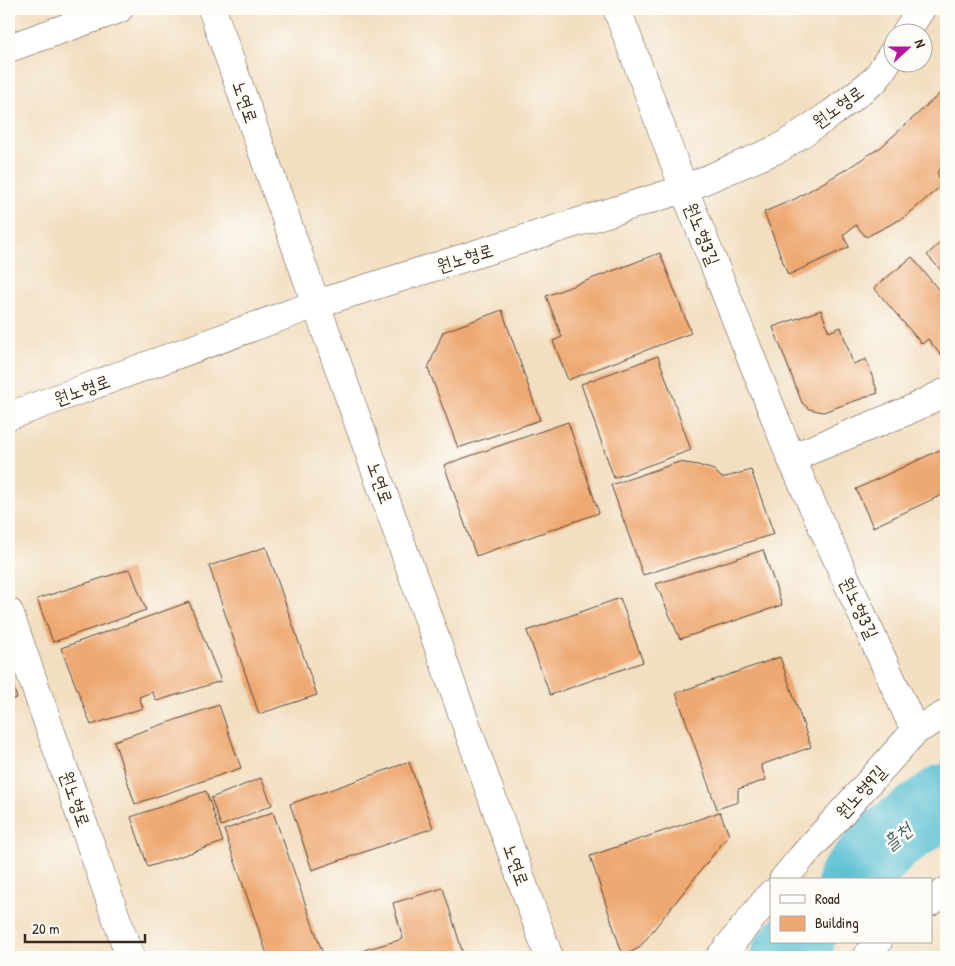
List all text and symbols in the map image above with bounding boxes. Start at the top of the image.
north arrow [882,22,932,72]
text: N [910,36,931,51]
street label: 노연로 [227,77,264,126]
street label: 원노형로 [807,79,868,134]
street label: 원노형3길 [679,199,727,270]
street label: 원노형로 [433,237,496,278]
street label: 원노형로 [50,368,113,411]
street label: 노연로 [361,458,400,508]
street label: 원노형3길 [834,573,885,643]
street label: 원노형9길 [830,759,892,824]
street label: 원노형로 [54,767,97,830]
water label: 흘천 [877,815,918,856]
street label: 노연로 [497,840,536,890]
legend [770,878,932,944]
text: Road [815,888,840,909]
scale bar [25,911,145,943]
text: Building [815,912,859,933]
text: 20 m [32,918,59,939]

